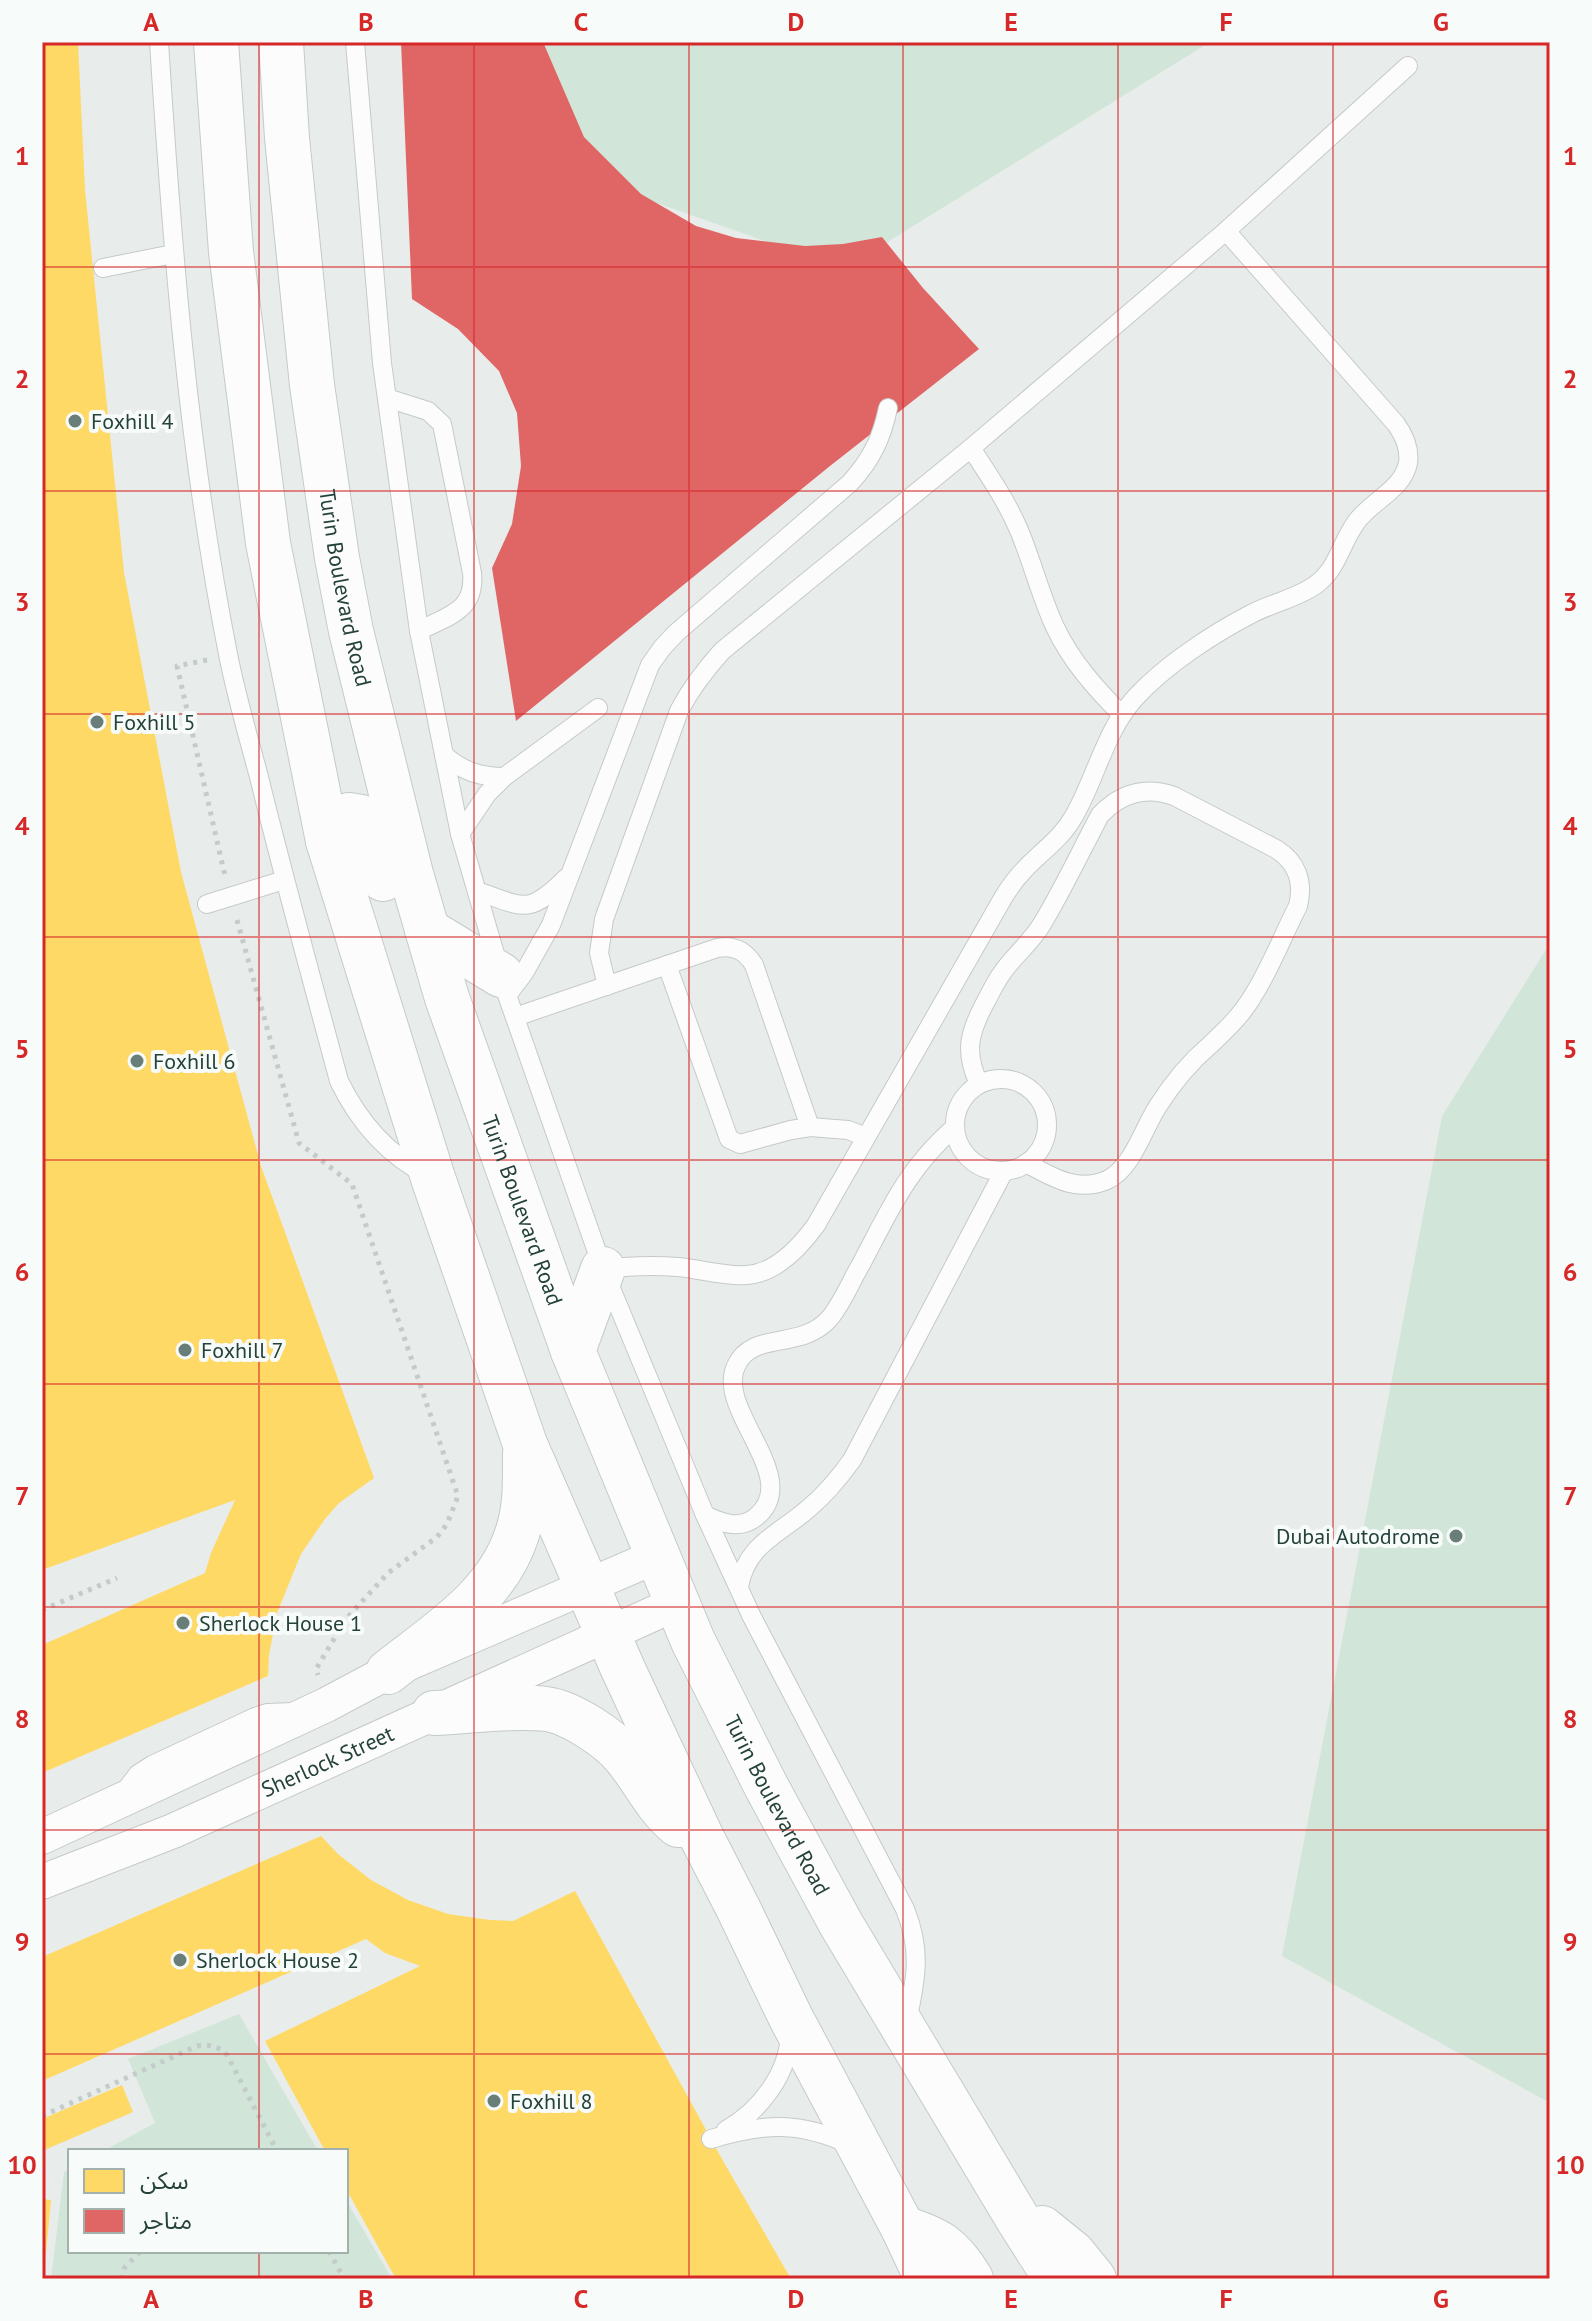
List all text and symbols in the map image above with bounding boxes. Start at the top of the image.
text: A [143,5,159,38]
text: B [358,5,374,38]
text: C [574,5,588,38]
text: D [788,5,804,38]
text: E [1004,5,1018,38]
text: F [1219,5,1233,38]
text: G [1433,5,1449,38]
text: 1 [15,139,29,172]
text: 1 [1563,139,1577,172]
text: 2 [15,362,29,395]
text: 2 [1563,362,1577,395]
place label: Foxhill 4 [91,407,174,435]
marker: Foxhill 4 [66,412,84,430]
street label: Turin Boulevard Road [313,487,378,689]
text: 3 [15,585,29,618]
text: 3 [1563,585,1577,618]
place label: Foxhill 5 [113,708,196,736]
marker: Foxhill 5 [88,713,106,731]
text: 4 [15,809,30,842]
text: 4 [1563,809,1578,842]
text: 5 [15,1032,29,1065]
text: 5 [1563,1032,1577,1065]
place label: Foxhill 6 [153,1047,236,1075]
marker: Foxhill 6 [128,1052,146,1070]
street label: Turin Boulevard Road [476,1111,569,1309]
text: 6 [15,1255,29,1288]
text: 6 [1563,1255,1577,1288]
place label: Foxhill 7 [201,1336,284,1364]
marker: Foxhill 7 [176,1341,194,1359]
text: 7 [15,1479,29,1512]
text: 7 [1563,1479,1577,1512]
place label: Dubai Autodrome [1276,1522,1440,1550]
marker: Dubai Autodrome [1447,1527,1465,1545]
place label: Sherlock House 1 [199,1609,362,1637]
marker: Sherlock House 1 [174,1614,192,1632]
text: 8 [15,1702,29,1735]
text: 8 [1563,1702,1577,1735]
street label: Turin Boulevard Road [718,1710,837,1900]
street label: Sherlock Street [257,1719,399,1803]
text: 9 [15,1925,29,1958]
text: 9 [1563,1925,1577,1958]
place label: Sherlock House 2 [196,1946,359,1974]
marker: Sherlock House 2 [171,1951,189,1969]
place label: Foxhill 8 [510,2087,593,2115]
marker: Foxhill 8 [485,2092,503,2110]
text: 10 [7,2148,37,2181]
text: 10 [1555,2148,1585,2181]
legend [68,2149,348,2253]
text: سكن [140,2165,189,2196]
text: متاجر [139,2205,192,2236]
text: A [143,2282,159,2315]
text: B [358,2282,374,2315]
text: C [574,2282,588,2315]
text: D [788,2282,804,2315]
text: E [1004,2282,1018,2315]
text: F [1219,2282,1233,2315]
text: G [1433,2282,1449,2315]

